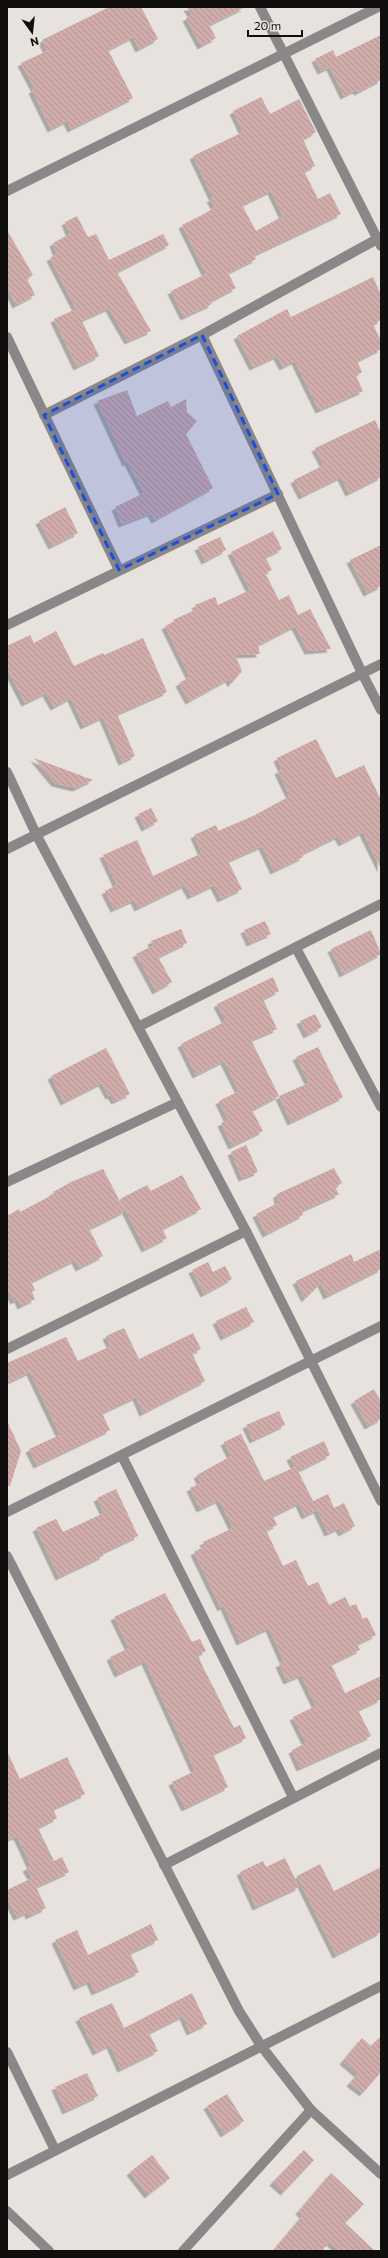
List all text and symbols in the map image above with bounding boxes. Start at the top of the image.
north arrow [12,12,52,52]
scale bar [248,12,302,38]
text: 20 m [254,18,281,32]
text: N [29,35,40,49]

